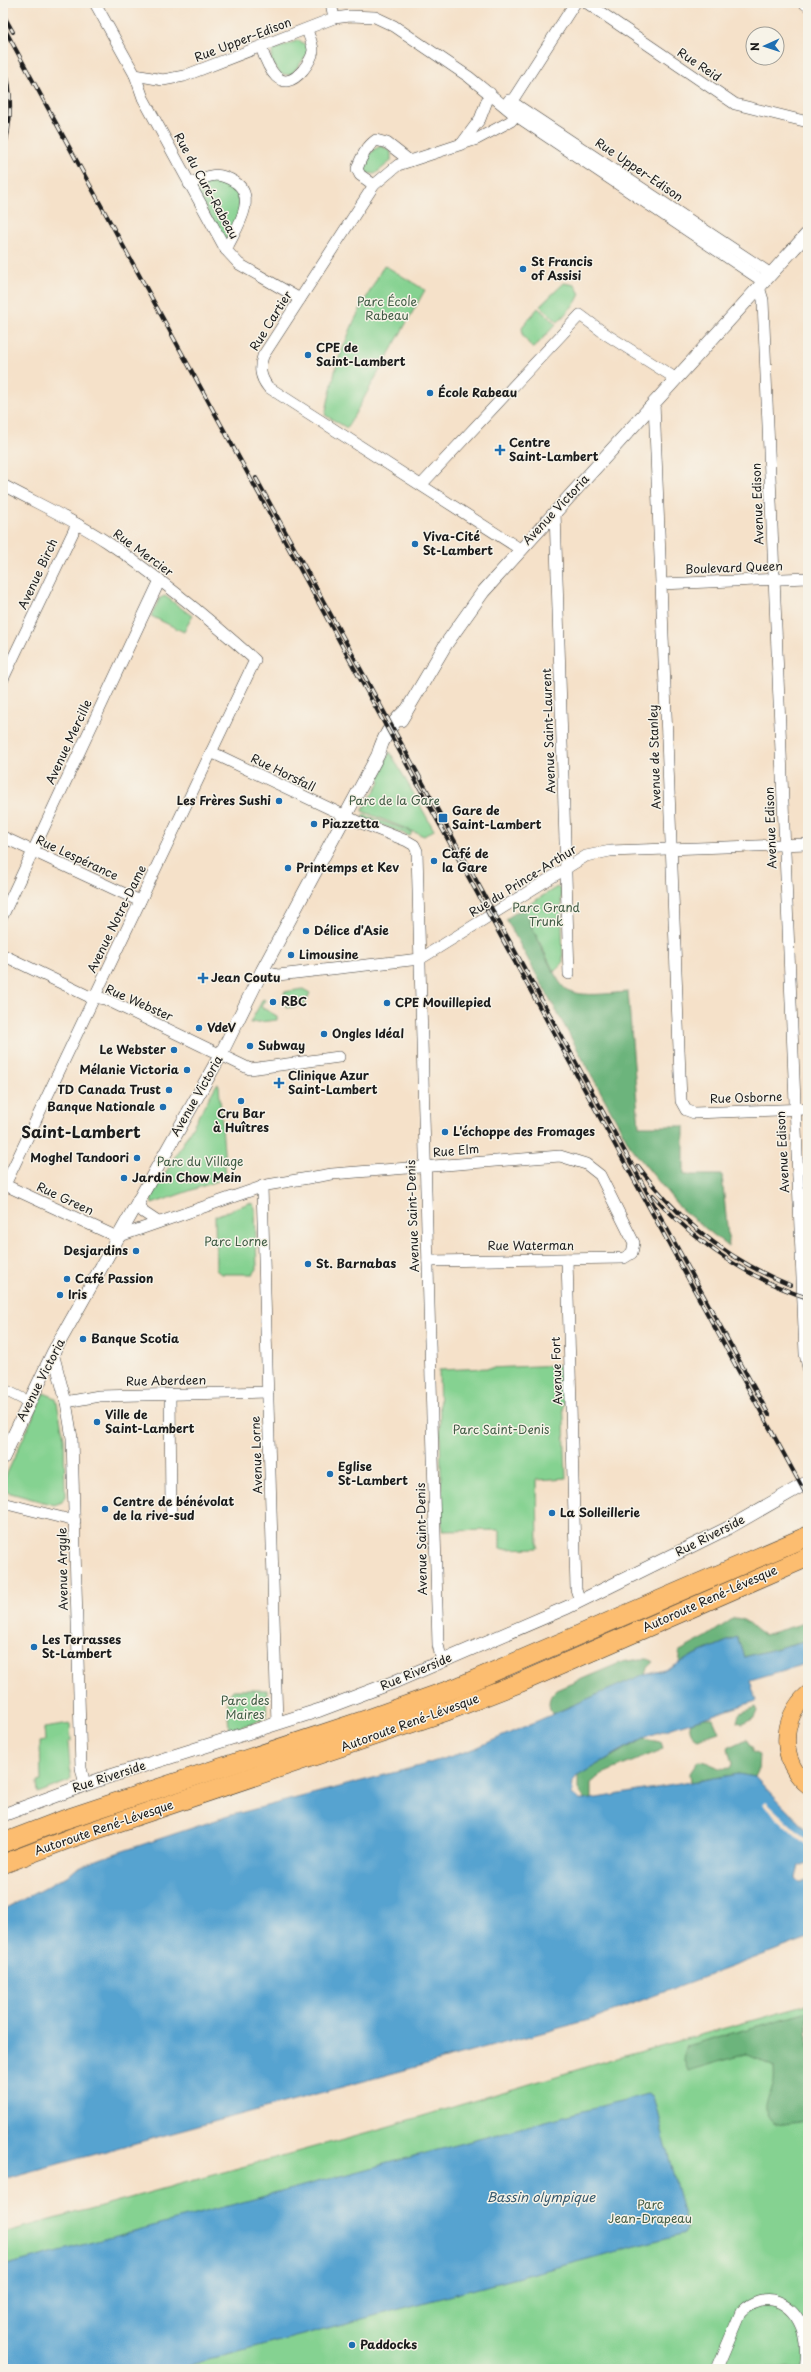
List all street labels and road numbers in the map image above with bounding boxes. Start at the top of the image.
street label: Rue Upper-Edison [192,12,294,66]
street label: Rue Reid [674,43,725,85]
street label: Rue du Curé-Rabeau [170,129,244,242]
street label: Rue Upper-Edison [592,133,687,205]
street label: Rue Cartier [245,286,296,354]
street label: Avenue Edison [747,463,767,545]
street label: Avenue Victoria [518,470,593,549]
street label: Rue Mercier [110,524,178,580]
street label: Avenue Birch [13,535,61,612]
street label: Boulevard Queen [685,556,783,578]
street label: Avenue Saint-Laurent [537,668,559,794]
street label: Avenue Mercille [41,696,96,787]
street label: Avenue de Stanley [643,704,665,810]
street label: Rue Horsfall [248,749,319,796]
street label: Avenue Edison [760,787,780,869]
street label: Rue Lespérance [33,830,121,884]
street label: Rue du Prince-Arthur [465,839,580,921]
street label: Avenue Notre-Dame [82,862,150,976]
street label: Rue Webster [103,979,177,1025]
street label: Avenue Victoria [166,1051,227,1139]
street label: Rue Osborne [709,1087,782,1107]
street label: Avenue Edison [771,1111,793,1194]
street label: Rue Elm [432,1139,480,1161]
street label: Avenue Saint-Denis [401,1159,423,1273]
street label: Rue Green [34,1177,97,1219]
street label: Rue Waterman [488,1236,574,1254]
street label: Avenue Victoria [12,1335,69,1424]
street label: Avenue Fort [546,1336,566,1406]
street label: Rue Aberdeen [126,1370,206,1390]
street label: Avenue Lorne [246,1415,266,1495]
street label: Avenue Saint-Denis [411,1482,431,1596]
street label: Rue Riverside [672,1510,748,1560]
street label: Avenue Argyle [52,1527,72,1611]
street label: Autoroute René-Lévesque [639,1560,780,1636]
street label: Rue Riverside [377,1648,454,1694]
street label: Autoroute René-Lévesque [338,1689,482,1755]
street label: Rue Riverside [70,1756,148,1796]
street label: Autoroute René-Lévesque [32,1795,176,1859]

